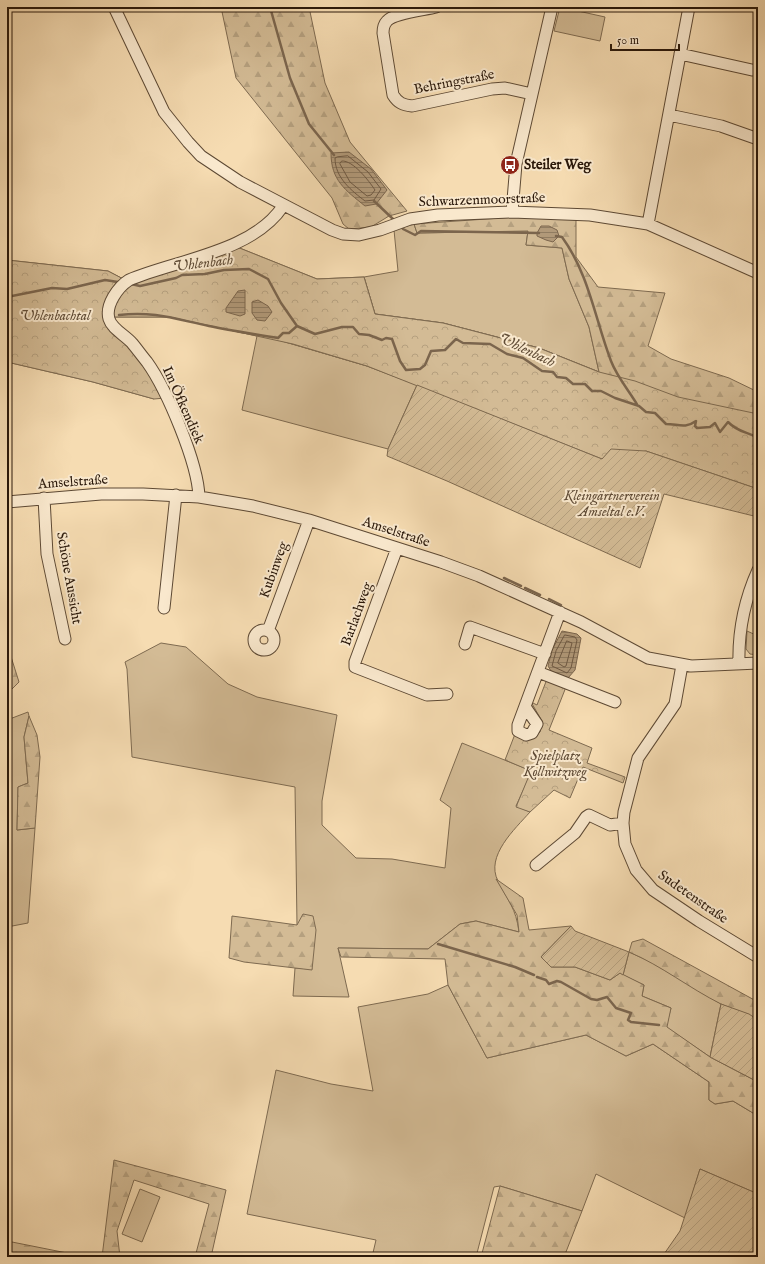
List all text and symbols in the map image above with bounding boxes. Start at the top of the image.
scale bar [611,26,679,52]
text: 50 m [617,33,639,48]
street label: Behringstraße [412,65,496,99]
bus stop icon: Steiler Weg [499,154,521,176]
place label: Steiler Weg [524,156,593,174]
street label: Schwarzenmoorstraße [418,189,546,211]
water label: Uhlenbach [172,250,235,276]
park label: Uhlenbachtal [20,307,92,325]
water label: Uhlenbach [496,329,559,372]
street label: Im Öfkendiek [158,363,209,447]
street label: Amselstraße [36,471,109,493]
park label: Kleingärtnerverein Amseltal e.V. [563,487,660,521]
street label: Amselstraße [359,512,433,552]
street label: Schöne Aussicht [52,530,86,626]
street label: Kubinweg [255,539,293,601]
street label: Barlachweg [337,579,377,648]
park label: Spielplatz Kollwitzweg [522,747,587,782]
street label: Sudetenstraße [654,866,732,928]

